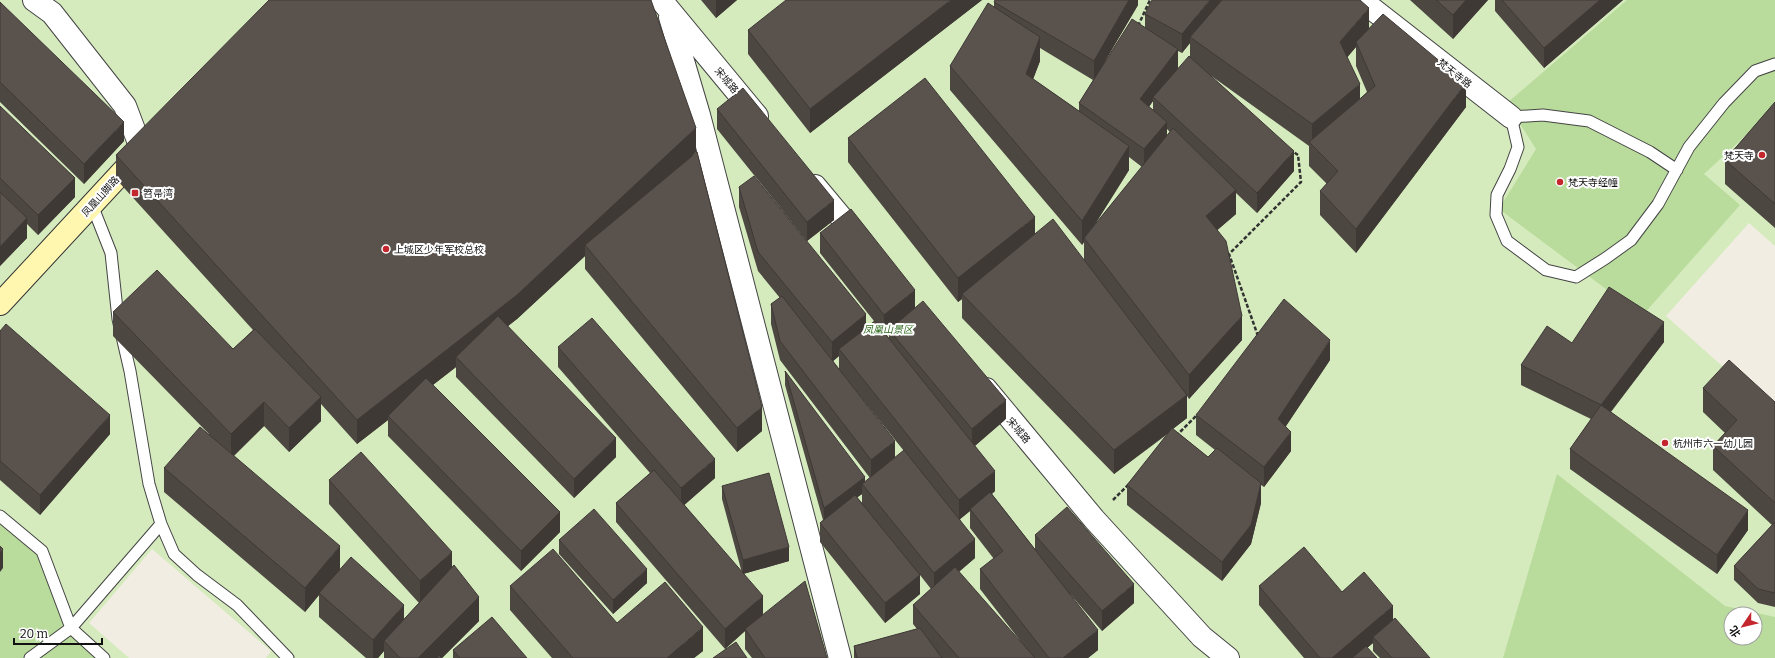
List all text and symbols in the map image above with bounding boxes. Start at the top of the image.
street label: 梵天寺路 [1435,57,1474,91]
street label: 宋城路 [712,65,740,96]
place label: 梵天寺 [1724,150,1754,162]
marker: 梵天寺 [1757,150,1767,160]
street label: 凤凰山脚路 [80,174,122,219]
marker: 梵天寺经幢 [1555,177,1565,187]
place label: 梵天寺经幢 [1568,177,1618,189]
marker: 笤帚湾 [130,188,140,198]
place label: 笤帚湾 [143,188,173,200]
marker: 上城区少年军校总校 [381,244,391,254]
place label: 上城区少年军校总校 [394,244,484,256]
park label: 凤凰山景区 [863,324,915,336]
street label: 宋城路 [1004,415,1032,446]
marker: 杭州市六一幼儿园 [1660,438,1670,448]
place label: 杭州市六一幼儿园 [1673,438,1753,450]
north arrow [1723,606,1763,646]
scale bar [14,620,102,646]
text: 北 [1727,623,1744,640]
text: 20 m [20,627,49,641]

